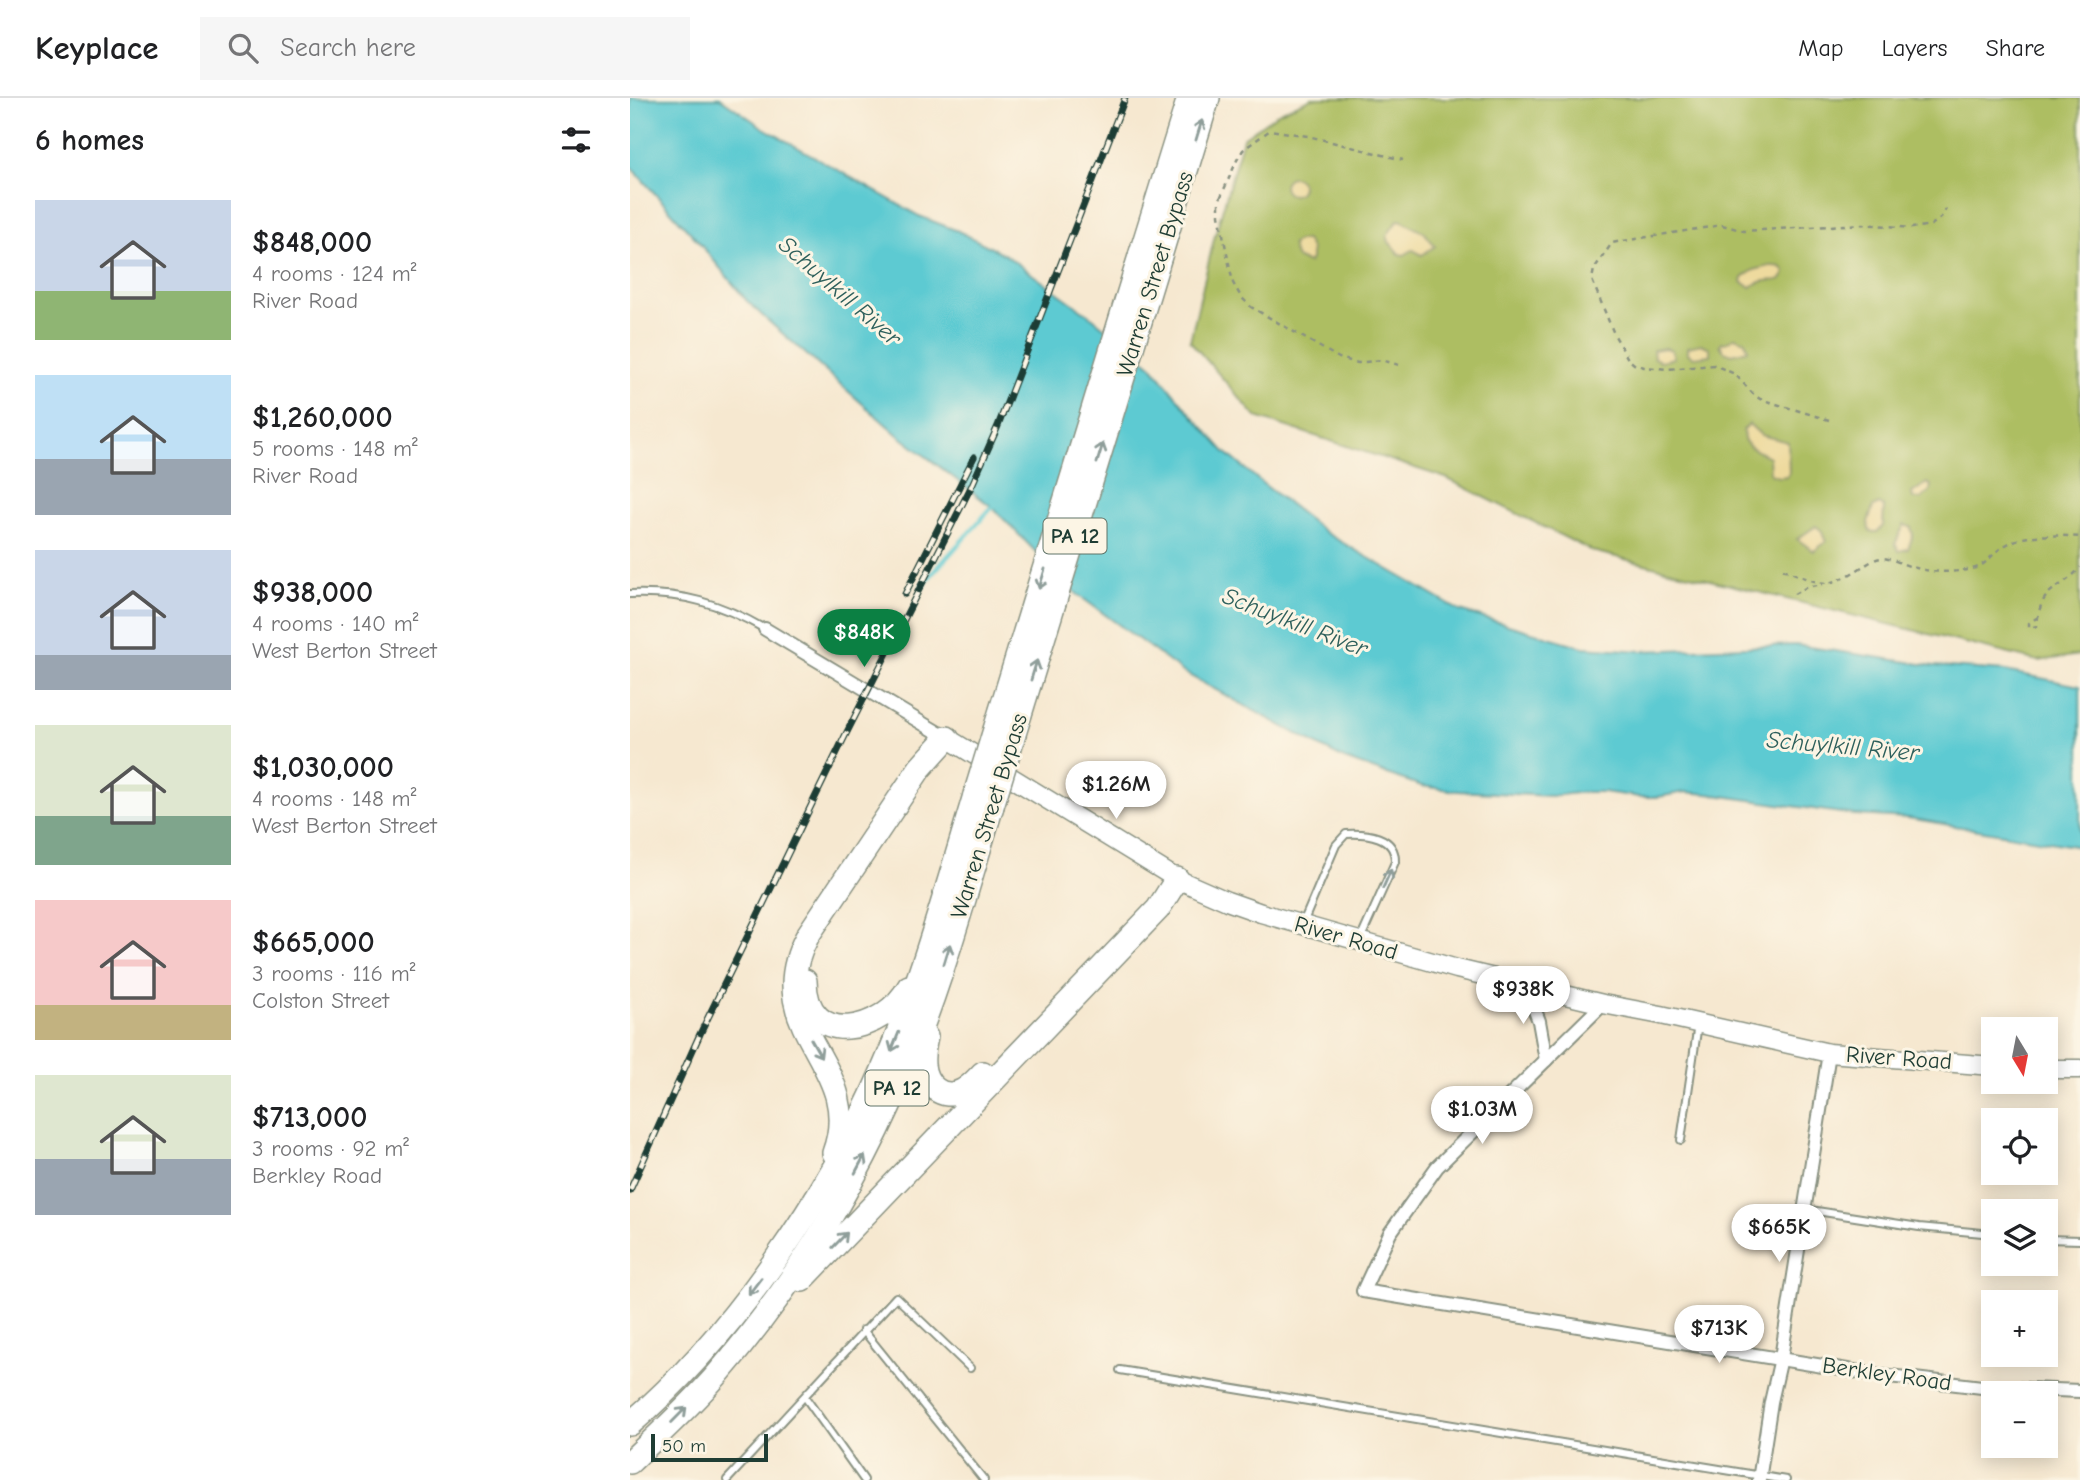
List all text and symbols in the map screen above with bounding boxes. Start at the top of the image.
search box [200,17,690,80]
text: Keyplace [35,29,158,67]
icon: search [224,29,262,67]
text: Search here [280,33,416,63]
text: Map [1798,34,1844,62]
text: Layers [1882,34,1947,62]
text: Share [1985,34,2045,62]
one-way arrow [1193,120,1206,142]
icon: filters [557,121,595,159]
text: 6 homes [35,123,144,158]
street label: Warren Street Bypass [1111,168,1199,380]
text: $848,000 [252,225,372,260]
icon: home [91,228,175,312]
water label: Schuylkill River [773,230,908,353]
text: 4 rooms · 124 m² [252,260,416,287]
text: River Road [252,287,358,314]
text: $1,260,000 [252,400,393,435]
icon: home [91,403,175,487]
text: 5 rooms · 148 m² [252,435,418,462]
one-way arrow [1095,442,1108,464]
text: River Road [252,462,358,489]
road number: PA 12 [1044,518,1106,554]
one-way arrow [1034,568,1047,590]
text: $938,000 [252,575,373,610]
icon: home [91,578,175,662]
water label: Schuylkill River [1218,581,1373,663]
text: 4 rooms · 140 m² [252,610,419,637]
pin: $848K [815,610,913,669]
text: $848K [833,618,895,645]
text: West Berton Street [252,637,437,664]
one-way arrow [1028,659,1041,681]
street label: Warren Street Bypass [945,710,1033,922]
water label: Schuylkill River [1765,725,1922,767]
text: $1,030,000 [252,750,394,785]
icon: home [91,753,175,837]
pin: $1.26M [1059,762,1173,821]
text: $1.26M [1081,770,1151,797]
text: 4 rooms · 148 m² [252,785,416,812]
text: West Berton Street [252,812,437,839]
one-way arrow [1381,869,1394,890]
street label: River Road [1291,910,1401,966]
text: $665,000 [252,925,375,960]
icon: home [91,928,175,1012]
one-way arrow [942,943,955,965]
text: 3 rooms · 116 m² [252,960,416,987]
pin: $938K [1474,967,1572,1026]
text: $938K [1492,975,1554,1002]
text: Colston Street [252,987,389,1014]
north arrow [1981,1017,2058,1094]
map controls [1981,1017,2058,1458]
one-way arrow [887,1030,900,1052]
one-way arrow [809,1037,823,1057]
street label: River Road [1845,1041,1953,1075]
road number: PA 12 [866,1070,928,1105]
pin: $1.03M [1425,1086,1539,1146]
text: $1.03M [1447,1095,1517,1122]
text: $713,000 [252,1100,367,1135]
icon: home [91,1103,175,1187]
button: locate [1981,1108,2058,1185]
text: 3 rooms · 92 m² [252,1135,409,1162]
one-way arrow [854,1154,868,1174]
text: Berkley Road [252,1162,382,1189]
button: layers [1981,1199,2058,1276]
pin: $665K [1730,1204,1828,1264]
text: $665K [1747,1213,1811,1240]
one-way arrow [831,1232,848,1250]
one-way arrow [748,1277,763,1295]
button: + [1981,1290,2058,1367]
pin: $713K [1670,1306,1768,1365]
text: $713K [1690,1314,1748,1341]
street label: Berkley Road [1821,1352,1953,1396]
button: − [1981,1381,2058,1458]
one-way arrow [670,1406,687,1423]
scale bar [651,1431,768,1463]
text: 50 m [662,1435,706,1457]

